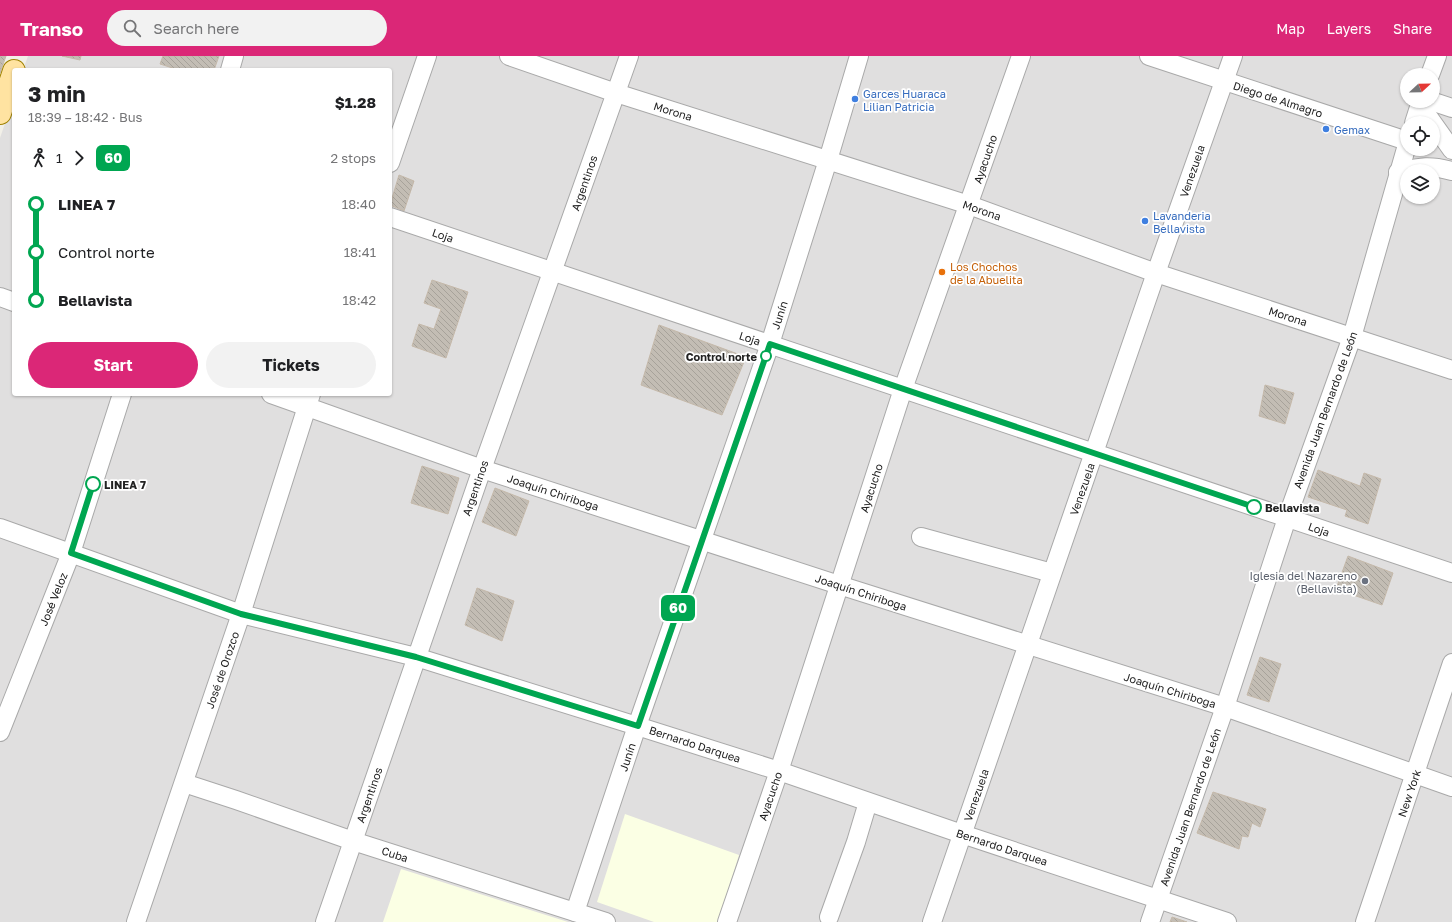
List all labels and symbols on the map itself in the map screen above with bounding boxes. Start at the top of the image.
north arrow [1400,68,1440,108]
street label: Diego de Almagro [1232,78,1325,120]
place label: Garces Huaraca Lilian Patricia [863,87,946,113]
marker: Garces Huaraca Lilian Patricia [850,94,860,104]
street label: Morona [652,99,694,123]
place label: Gemax [1334,123,1370,136]
marker: Gemax [1321,124,1331,134]
street label: Ayacucho [971,133,1000,185]
street label: Venezuela [1177,143,1207,199]
street label: Argentinos [568,153,600,212]
street label: Morona [961,197,1003,223]
place label: Lavanderia Bellavista [1153,209,1211,235]
marker: Lavanderia Bellavista [1140,216,1150,226]
street label: Loja [431,225,455,245]
place label: Los Chochos de la Abuelita [950,260,1023,286]
marker: Los Chochos de la Abuelita [937,267,947,277]
street label: Junín [768,299,790,331]
street label: Morona [1267,304,1309,328]
street label: Loja [738,328,762,348]
street label: Avenida Juan Bernardo de León [1290,330,1360,490]
place label: Control norte [686,350,758,363]
marker: Control norte [760,350,772,362]
street label: Argentinos [459,458,491,517]
street label: Ayacucho [857,461,885,514]
street label: Venezuela [1067,461,1097,517]
street label: Joaquín Chiriboga [506,471,600,513]
marker: LINEA 7 [85,476,101,492]
place label: LINEA 7 [104,478,146,491]
marker: Bellavista [1246,499,1262,515]
place label: Bellavista [1265,501,1319,514]
street label: Loja [1307,519,1331,539]
place label: Iglesia del Nazareno (Bellavista) [1250,569,1357,595]
street label: José Veloz [36,570,70,628]
street label: Joaquín Chiriboga [814,571,908,613]
marker: Iglesia del Nazareno (Bellavista) [1360,576,1370,586]
line badge: 60 [660,595,696,621]
street label: José de Orozco [203,629,241,710]
street label: Joaquín Chiriboga [1122,670,1218,710]
street label: Bernardo Darquea [648,723,742,765]
street label: Avenida Juan Bernardo de León [1157,726,1223,888]
street label: Junín [616,741,638,773]
street label: Argentinos [353,765,385,824]
street label: Venezuela [961,767,991,823]
street label: New York [1395,767,1423,819]
street label: Ayacucho [756,770,785,822]
street label: Bernardo Darquea [955,826,1049,868]
street label: Cuba [380,844,410,864]

